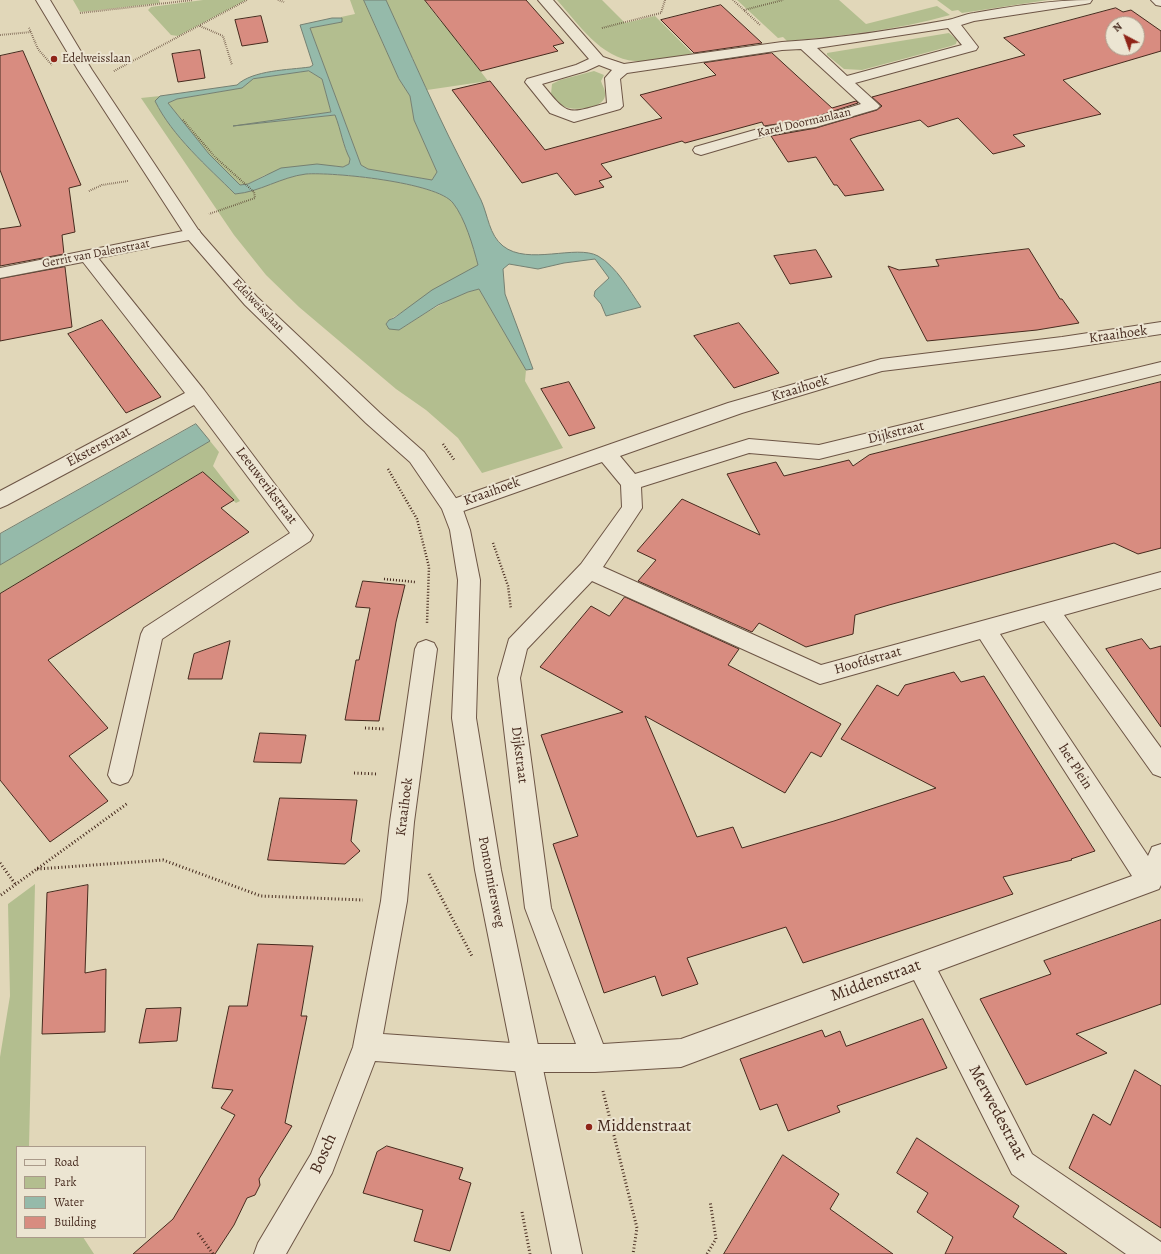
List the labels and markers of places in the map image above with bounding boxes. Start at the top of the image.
place label: Edelweisslaan [62,52,131,66]
marker: Edelweisslaan [49,54,59,64]
place label: Middenstraat [597,1117,691,1137]
marker: Middenstraat [584,1122,594,1132]

